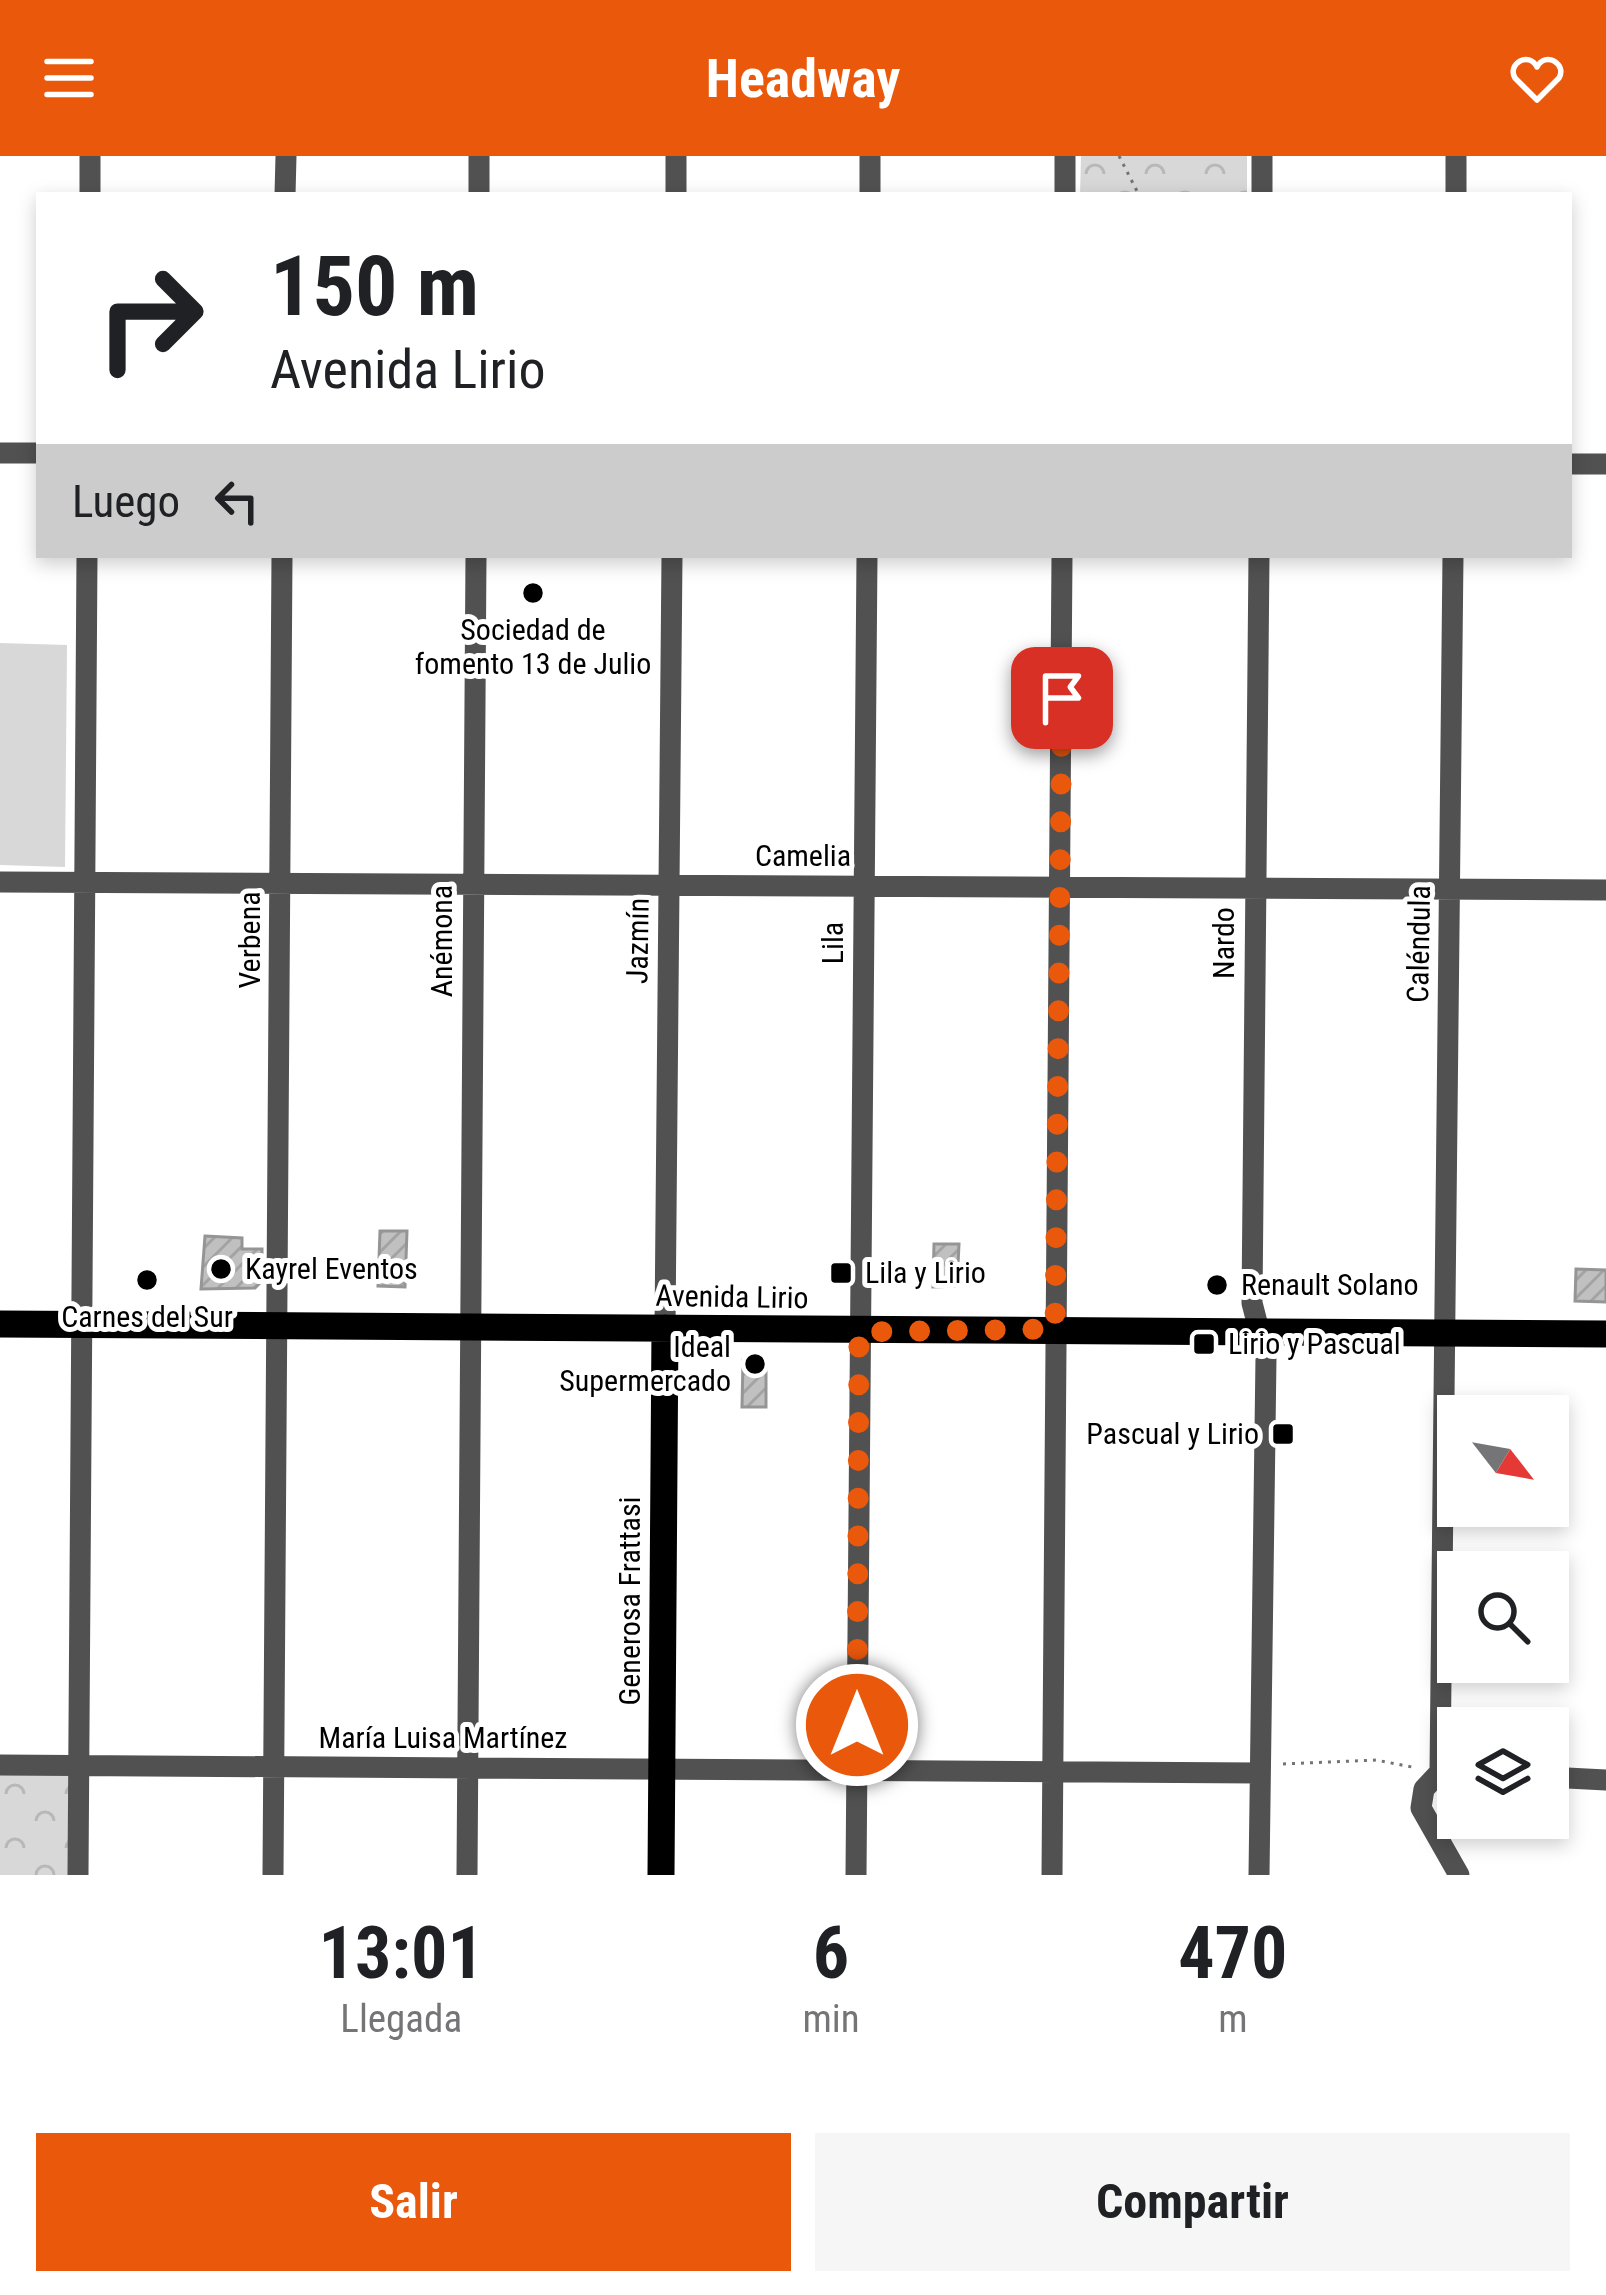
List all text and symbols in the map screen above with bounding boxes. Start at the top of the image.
icon: menu [36,45,102,111]
icon: heart [1504,45,1570,111]
text: Headway [706,47,900,110]
text: 150 m [270,237,479,336]
icon: right [72,240,228,396]
text: Avenida Lirio [270,338,546,401]
icon: left [204,468,270,534]
text: Luego [72,475,180,528]
marker: Sociedad de fomento 13 de Julio [520,580,546,606]
place label: Sociedad de fomento 13 de Julio [415,612,651,681]
pin [1011,647,1113,749]
icon: arrive [1029,665,1095,731]
street label: Camelia [755,838,851,873]
street label: Anémona [424,885,459,997]
street label: Caléndula [1400,885,1437,1003]
street label: Verbena [232,891,267,989]
street label: Jazmín [619,898,656,984]
street label: Nardo [1206,907,1241,979]
street label: Lila [815,922,850,964]
place label: Kayrel Eventos [245,1251,418,1286]
place label: Lila y Lirio [865,1255,986,1290]
marker: Kayrel Eventos [208,1256,234,1282]
marker: Lila y Lirio [828,1260,854,1286]
marker: Carnes del Sur [134,1267,160,1293]
place label: Renault Solano [1241,1267,1419,1302]
marker: Renault Solano [1204,1272,1230,1298]
street label: Avenida Lirio [655,1278,809,1315]
place label: Carnes del Sur [61,1299,233,1334]
place label: Lirio y Pascual [1228,1326,1401,1361]
place label: Ideal Supermercado [559,1329,731,1398]
marker: Lirio y Pascual [1191,1331,1217,1357]
marker: Ideal Supermercado [742,1351,768,1377]
north arrow [1437,1395,1569,1527]
map controls [1437,1395,1569,1839]
place label: Pascual y Lirio [1086,1416,1259,1451]
marker: Pascual y Lirio [1270,1421,1296,1447]
street label: Generosa Frattasi [612,1497,647,1705]
button: search [1437,1551,1569,1683]
position arrow [794,1662,920,1788]
button: layers [1437,1707,1569,1839]
street label: María Luisa Martínez [318,1720,568,1755]
text: 13:01 [319,1911,484,1996]
text: 6 [813,1911,849,1996]
text: 470 [1178,1911,1287,1996]
text: Llegada [340,1996,462,2042]
text: min [802,1996,860,2042]
text: m [1218,1996,1248,2042]
button: Salir [36,2133,791,2271]
button: Compartir [815,2133,1570,2271]

